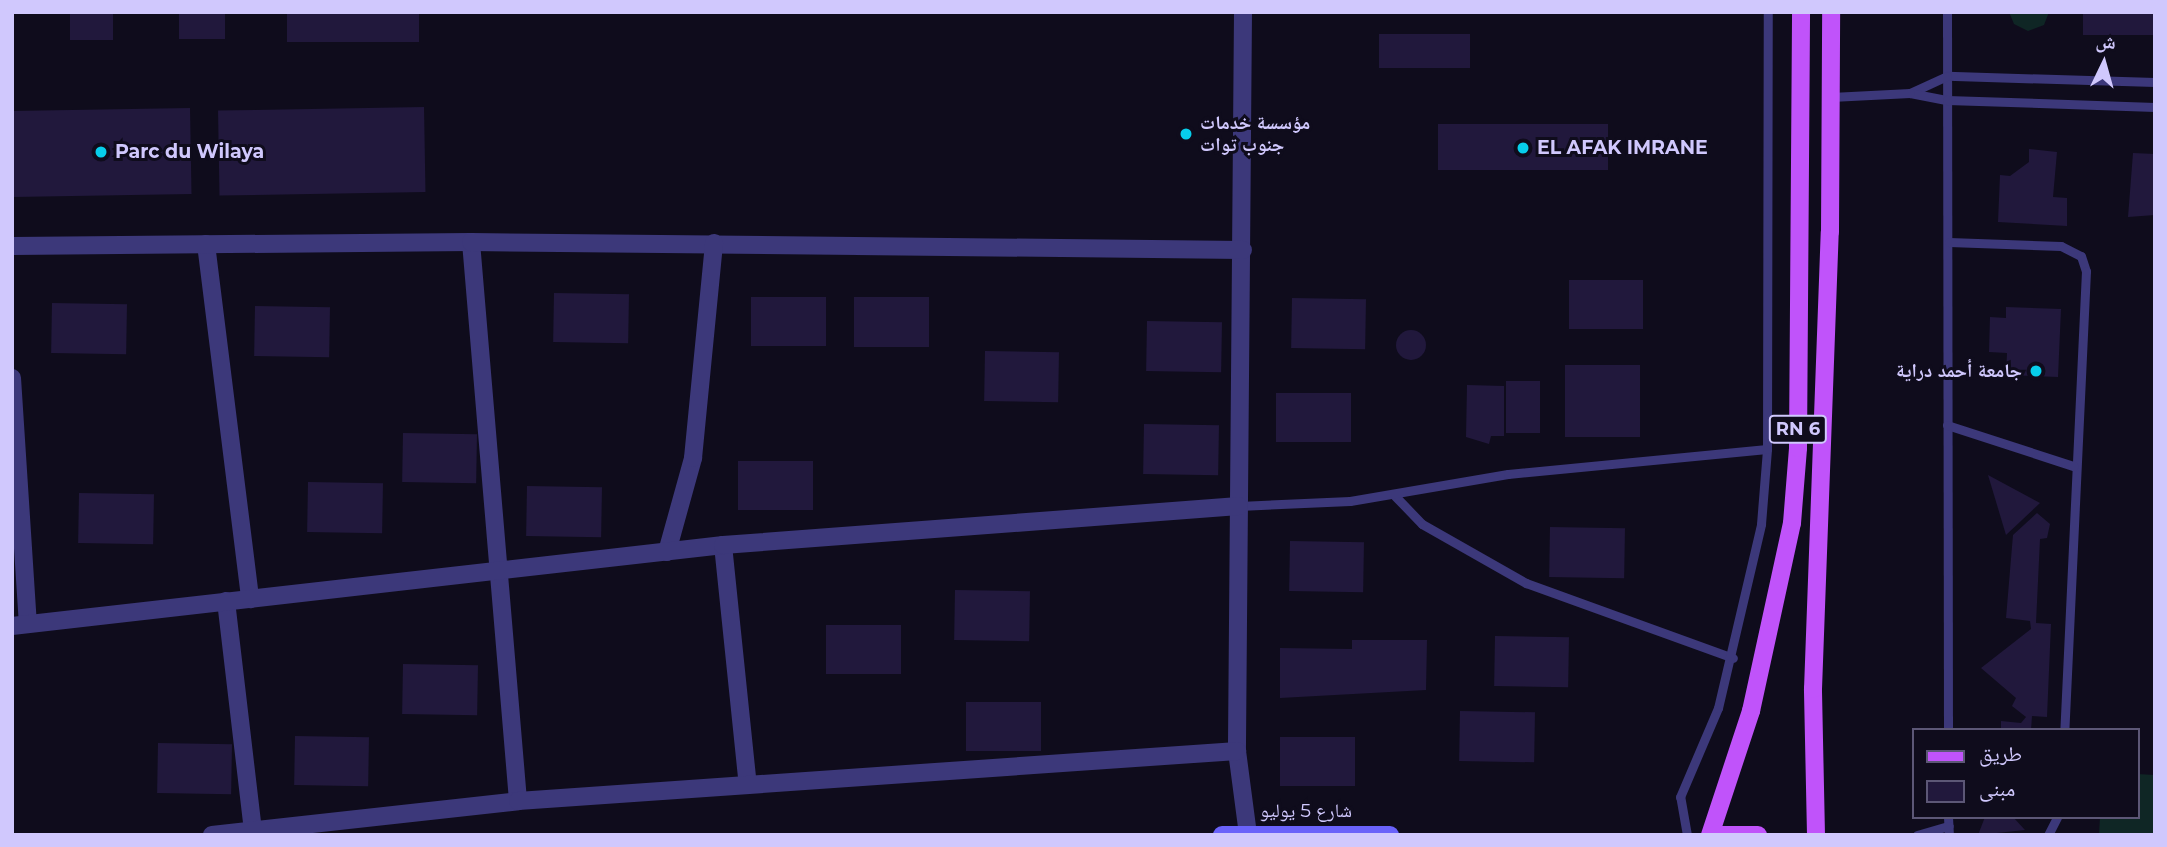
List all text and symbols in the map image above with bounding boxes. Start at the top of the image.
north arrow [2069,28,2139,98]
text: ش [2095,29,2117,54]
place label: مؤسسة خدمات جنوب توات [1200,112,1310,156]
marker: مؤسسة خدمات جنوب توات [1178,126,1194,142]
place label: EL AFAK IMRANE [1537,137,1708,159]
marker: EL AFAK IMRANE [1515,140,1531,156]
place label: Parc du Wilaya [115,141,264,163]
marker: Parc du Wilaya [93,144,109,160]
place label: جامعة أحمد دراية [1896,360,2022,382]
marker: جامعة أحمد دراية [2028,363,2044,379]
road number: RN 6 [1768,414,1828,444]
legend [1912,728,2139,819]
text: طريق [1979,741,2022,766]
text: مبنى [1979,776,2015,801]
street label: شارع 5 يوليو [1260,800,1352,822]

